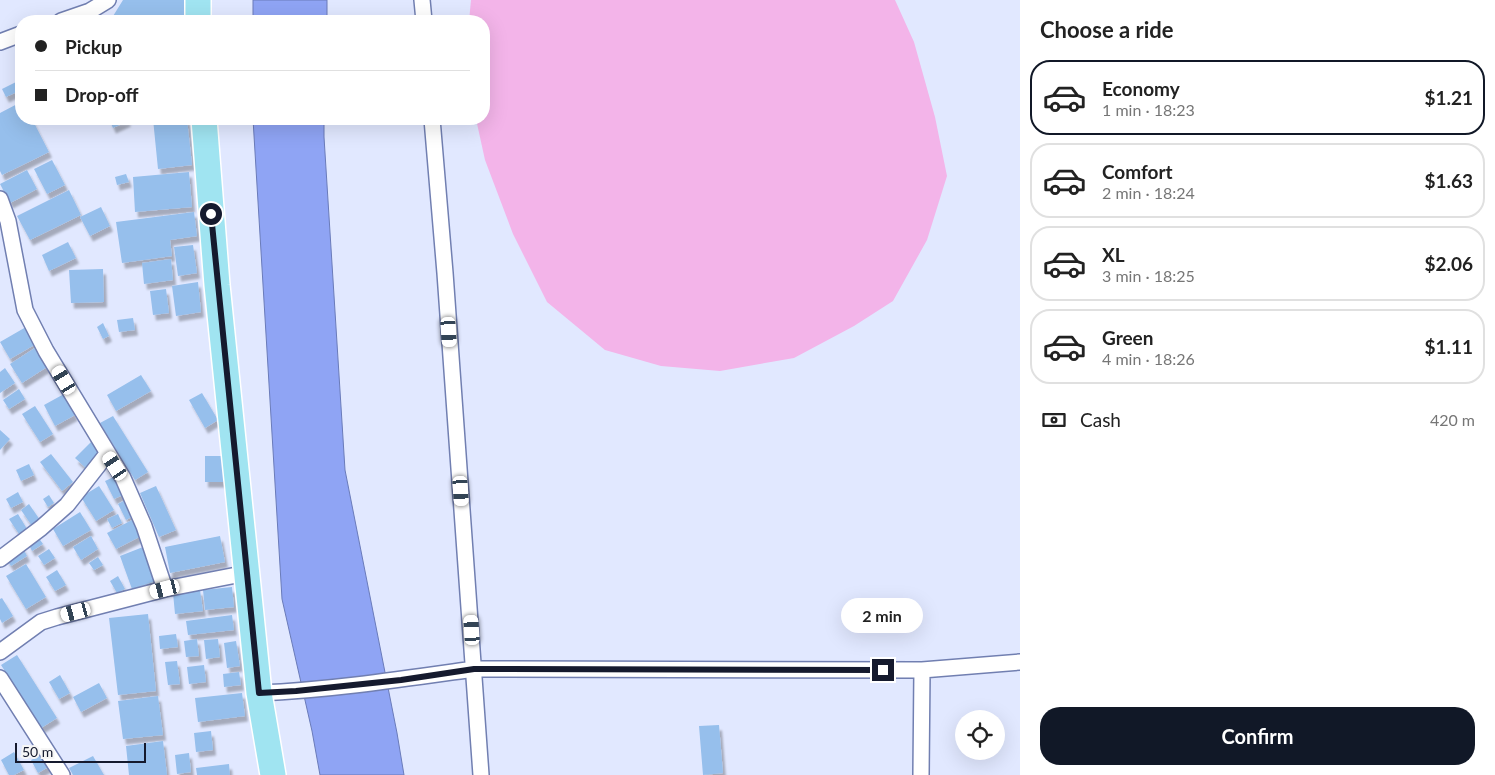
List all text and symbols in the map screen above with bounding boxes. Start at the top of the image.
text: Choose a ride [1040,16,1174,43]
text: Pickup [65,35,122,58]
icon: car [1042,75,1087,120]
text: Economy [1102,77,1180,100]
text: Drop-off [65,83,139,106]
text: $1.21 [1424,86,1473,109]
text: 1 min · 18:23 [1102,100,1195,119]
icon: car [1042,158,1087,203]
text: Comfort [1102,160,1173,183]
text: $1.63 [1424,169,1473,192]
text: 2 min · 18:24 [1102,183,1195,202]
route start [200,203,222,225]
icon: car [1042,241,1087,286]
text: XL [1102,243,1125,266]
text: $2.06 [1424,252,1473,275]
text: 3 min · 18:25 [1102,266,1195,285]
car [440,317,457,347]
icon: car [1042,324,1087,369]
text: Green [1102,326,1153,349]
text: $1.11 [1424,335,1473,358]
text: 4 min · 18:26 [1102,349,1195,368]
car [49,363,78,397]
icon: cash [1040,406,1068,434]
text: Cash [1080,408,1121,431]
text: 420 m [1430,410,1475,429]
car [100,449,129,483]
car [452,476,469,506]
car [148,578,181,600]
callout: 2 min [842,598,924,632]
car [59,601,92,623]
text: 2 min [862,606,902,625]
car [463,615,480,645]
route end [872,659,894,681]
button: Confirm [1040,707,1475,765]
map controls [955,710,1005,760]
button: locate [955,710,1005,760]
scale bar [15,740,146,763]
text: 50 m [22,743,53,760]

